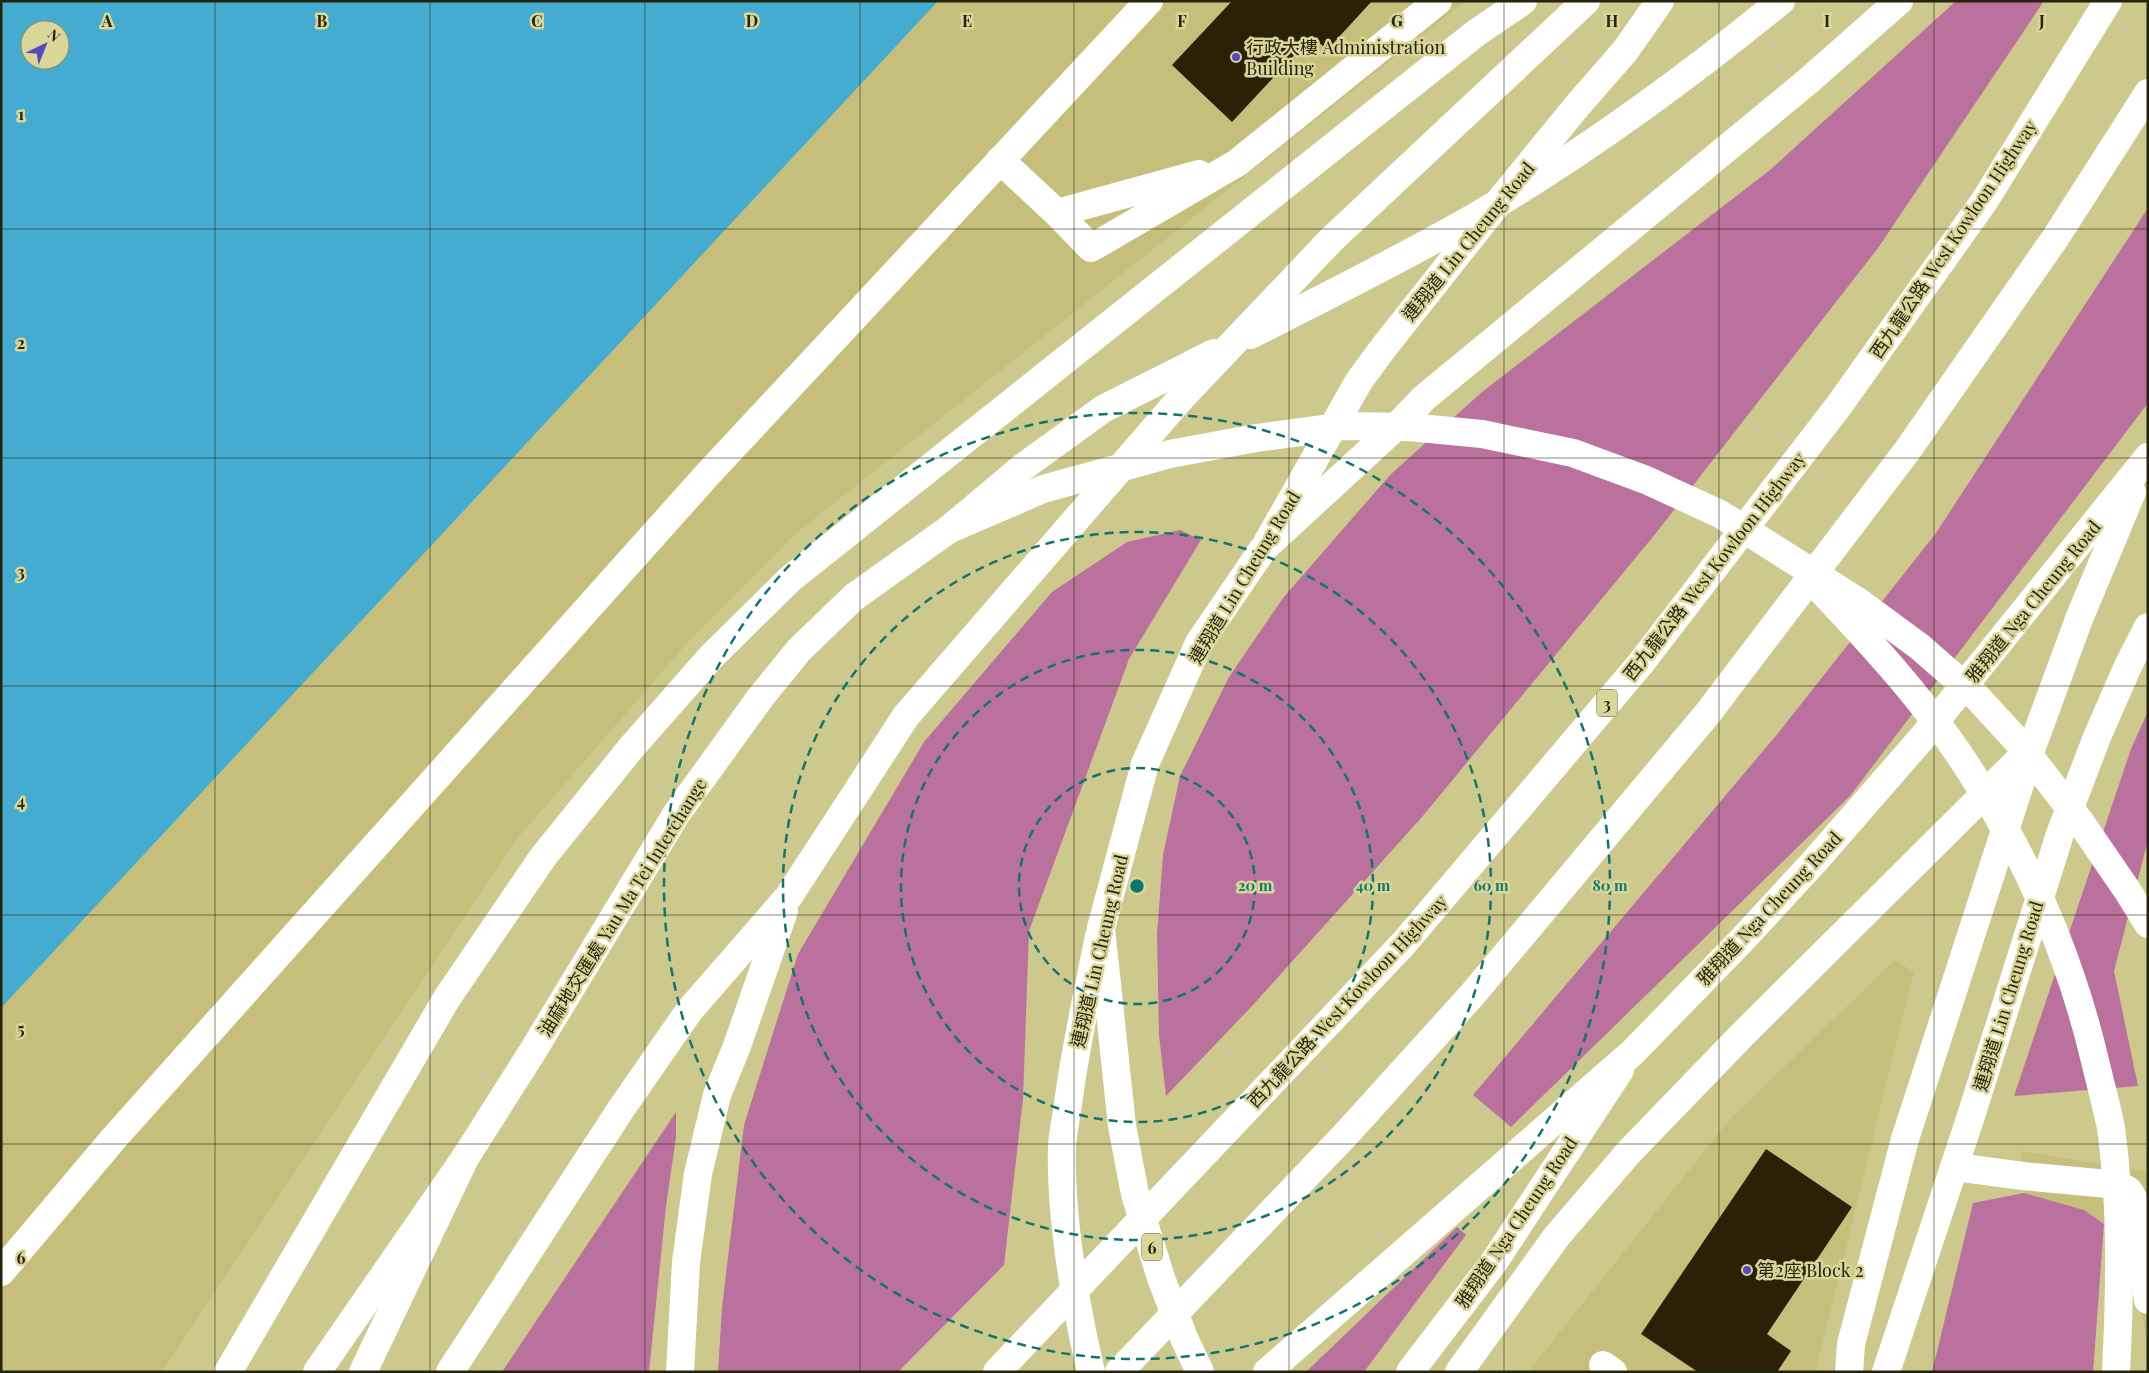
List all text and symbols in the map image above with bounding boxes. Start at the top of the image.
text: A [101,10,113,31]
text: B [317,10,328,31]
text: C [531,10,543,31]
text: D [746,10,758,31]
text: E [962,10,972,31]
text: F [1177,10,1187,31]
text: G [1391,10,1403,31]
text: H [1606,10,1619,31]
text: I [1824,10,1830,31]
text: J [2038,10,2045,31]
north arrow [20,20,70,70]
text: N [44,25,64,46]
place label: 行政大樓 Administration Building [1246,35,1445,80]
marker: 行政大樓 Administration Building [1230,51,1242,63]
text: 1 [18,103,24,124]
street label: 西九龍公路 West Kowloon Highway [1864,115,2042,363]
street label: 連翔道 Lin Cheung Road [1396,156,1540,325]
text: 2 [17,332,25,353]
street label: 西九龍公路 West Kowloon Highway [1618,447,1810,685]
street label: 連翔道 Lin Cheung Road [1183,486,1305,668]
street label: 雅翔道 Nga Cheung Road [1960,515,2106,687]
text: 3 [17,561,25,582]
road number: 3 [1597,690,1617,716]
street label: 油麻地交匯處 Yau Ma Tei Interchange [532,773,712,1041]
text: 4 [17,790,25,811]
street label: 雅翔道 Nga Cheung Road [1692,826,1847,990]
street label: 連翔道 Lin Cheung Road [1065,852,1133,1050]
text: 20 m [1238,875,1273,895]
text: 40 m [1356,875,1391,895]
text: 60 m [1473,875,1509,895]
text: 80 m [1592,875,1628,895]
centre of rings [1128,877,1146,895]
street label: 西九龍公路 West Kowloon Highway [1242,889,1452,1113]
street label: 連翔道 Lin Cheung Road [1968,897,2049,1094]
text: 5 [17,1018,25,1039]
street label: 雅翔道 Nga Cheung Road [1450,1131,1583,1312]
road number: 6 [1142,1234,1162,1260]
text: 6 [17,1247,26,1268]
place label: 第2座 Block 2 [1757,1258,1864,1282]
marker: 第2座 Block 2 [1741,1264,1753,1276]

